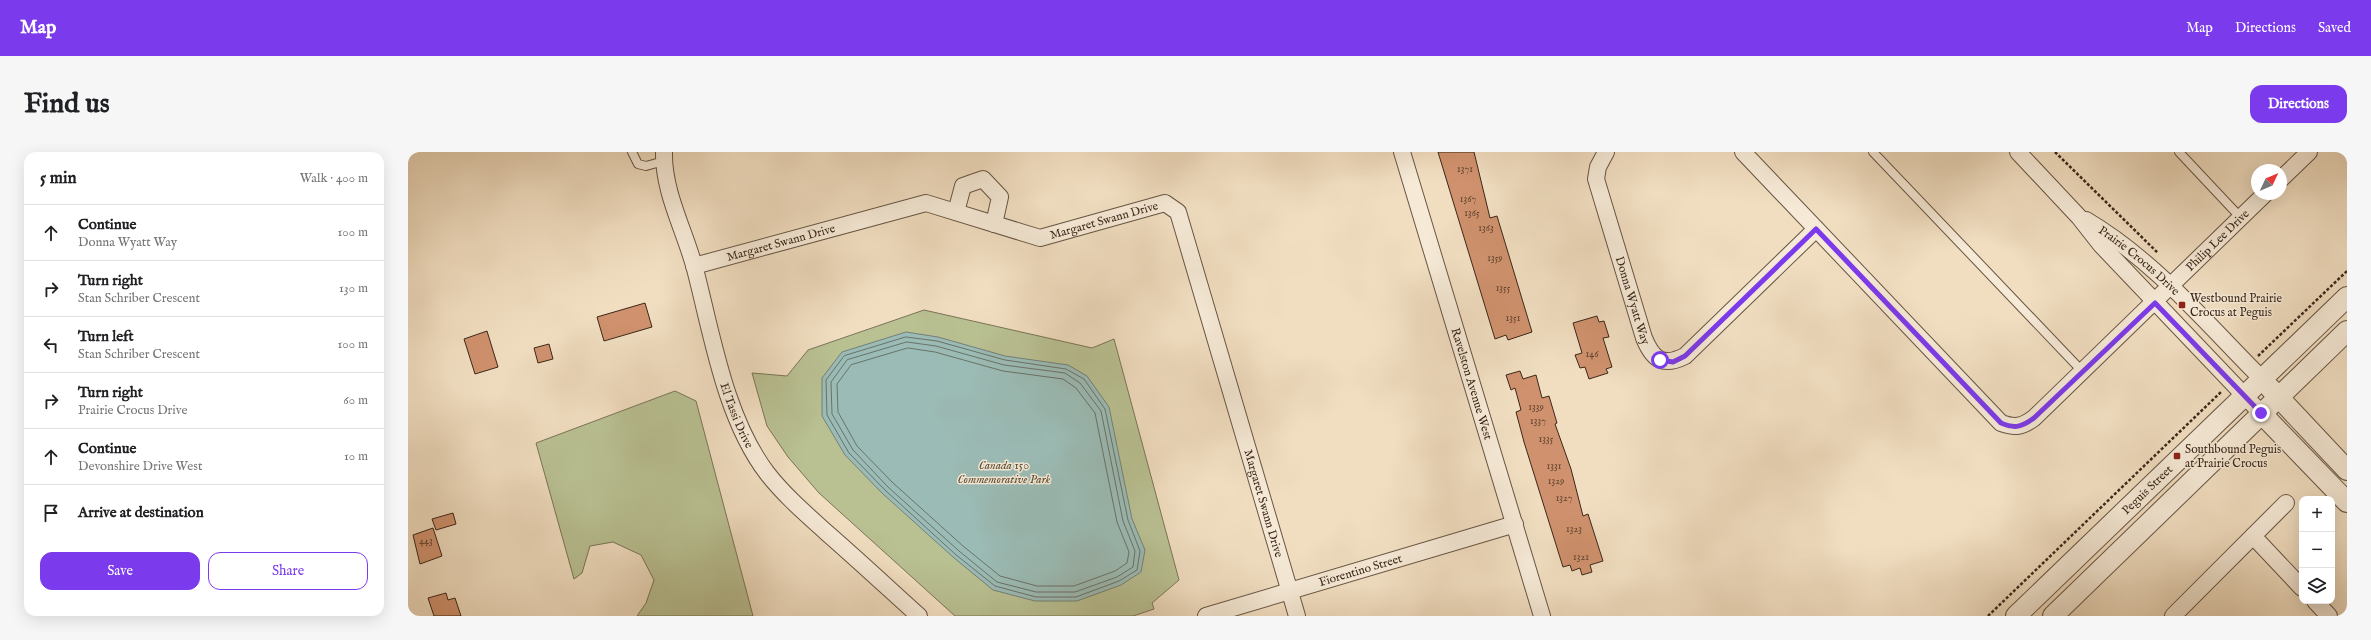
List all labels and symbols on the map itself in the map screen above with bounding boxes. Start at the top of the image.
house number: 1371 [1457,163,1473,176]
north arrow [2251,164,2287,200]
house number: 1367 [1460,193,1477,206]
street label: Margaret Swann Drive [1048,198,1160,242]
street label: Philip Lee Drive [2183,206,2253,274]
house number: 1365 [1464,207,1480,220]
street label: Margaret Swann Drive [725,220,837,264]
house number: 1363 [1478,222,1494,235]
street label: Prairie Crocus Drive [2096,222,2183,299]
house number: 1359 [1487,252,1503,265]
street label: Donna Wyatt Way [1612,254,1654,347]
house number: 1355 [1496,282,1511,295]
place label: Westbound Prairie Crocus at Peguis [2190,291,2282,320]
marker: Westbound Prairie Crocus at Peguis [2177,300,2187,310]
house number: 1351 [1506,312,1521,325]
street label: Ravelston Avenue West [1448,326,1496,441]
house number: 146 [1586,348,1599,361]
route start [1651,351,1669,369]
street label: El Tassi Drive [717,381,757,451]
house number: 1339 [1528,401,1544,414]
route end [2252,404,2270,422]
house number: 1337 [1530,415,1546,428]
house number: 1335 [1539,433,1554,446]
place label: Southbound Peguis at Prairie Crocus [2185,442,2281,471]
street label: Margaret Swann Drive [1241,448,1287,560]
marker: Southbound Peguis at Prairie Crocus [2172,451,2182,461]
park label: Canada 150 Commemorative Park [958,458,1051,487]
house number: 1331 [1547,460,1562,473]
street label: Peguis Street [2118,462,2176,518]
house number: 1329 [1548,475,1564,488]
house number: 1327 [1556,492,1573,505]
house number: 1323 [1566,523,1582,536]
house number: 443 [419,535,433,548]
street label: Fiorentino Street [1317,551,1404,590]
house number: 1321 [1573,551,1589,564]

